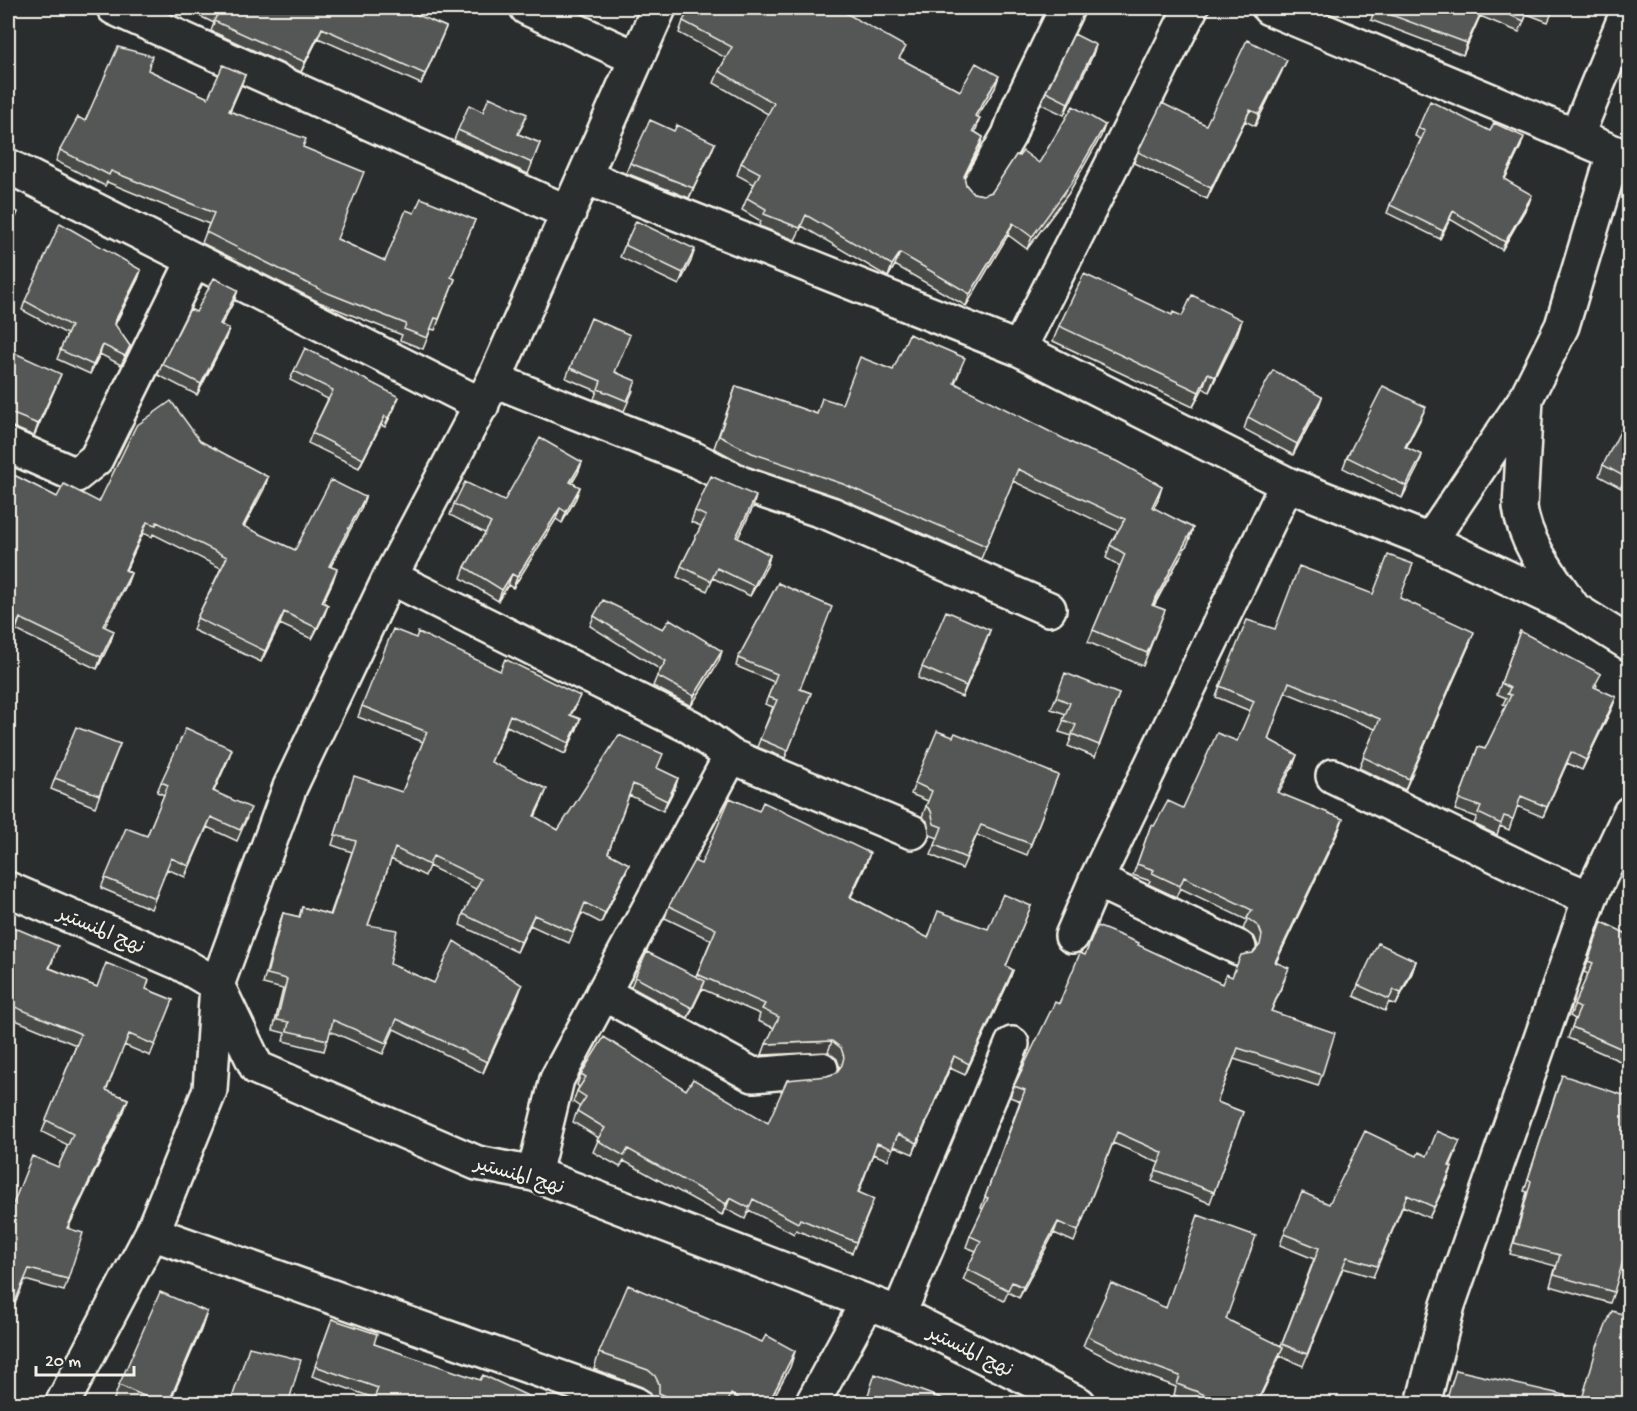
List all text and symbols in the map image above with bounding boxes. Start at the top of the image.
street label: نهج المنستير [52,902,148,961]
street label: نهج المنستير [470,1152,567,1201]
street label: نهج المنستير [921,1321,1016,1384]
scale bar [36,1339,134,1377]
text: 20 m [45,1352,81,1373]

